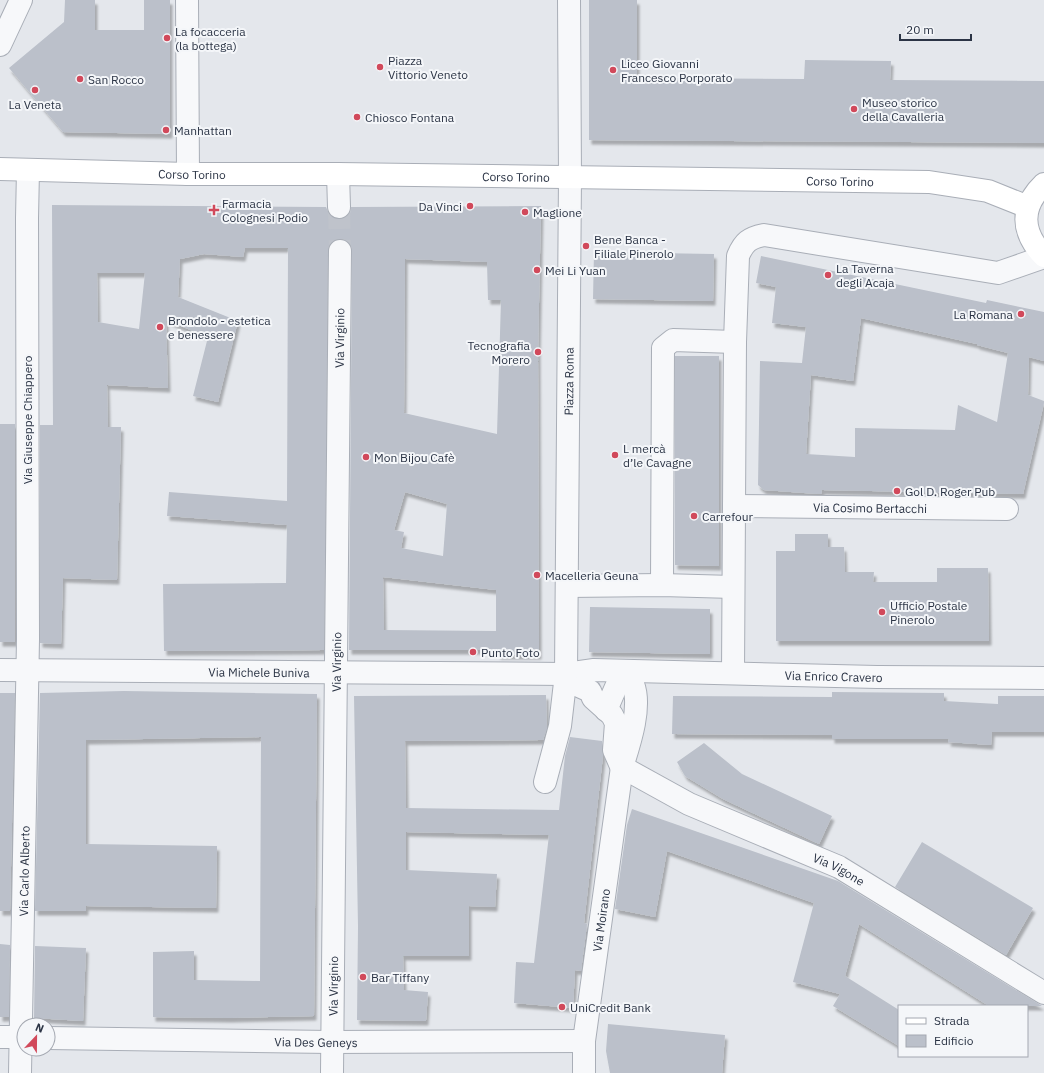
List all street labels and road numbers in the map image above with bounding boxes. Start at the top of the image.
street label: Corso Torino [158,166,226,182]
street label: Corso Torino [482,168,550,184]
street label: Corso Torino [806,173,874,189]
street label: Via Virginio [331,308,347,368]
street label: Piazza Roma [561,347,576,416]
street label: Via Giuseppe Chiappero [20,355,35,484]
street label: Via Cosimo Bertacchi [813,499,927,516]
street label: Via Virginio [328,632,344,692]
street label: Via Michele Buniva [208,664,310,680]
street label: Via Enrico Cravero [784,667,883,685]
street label: Via Carlo Alberto [15,825,32,916]
street label: Via Vigone [811,849,868,889]
street label: Via Moirano [589,887,613,953]
street label: Via Virginio [325,956,341,1016]
street label: Via Des Geneys [274,1034,358,1050]

